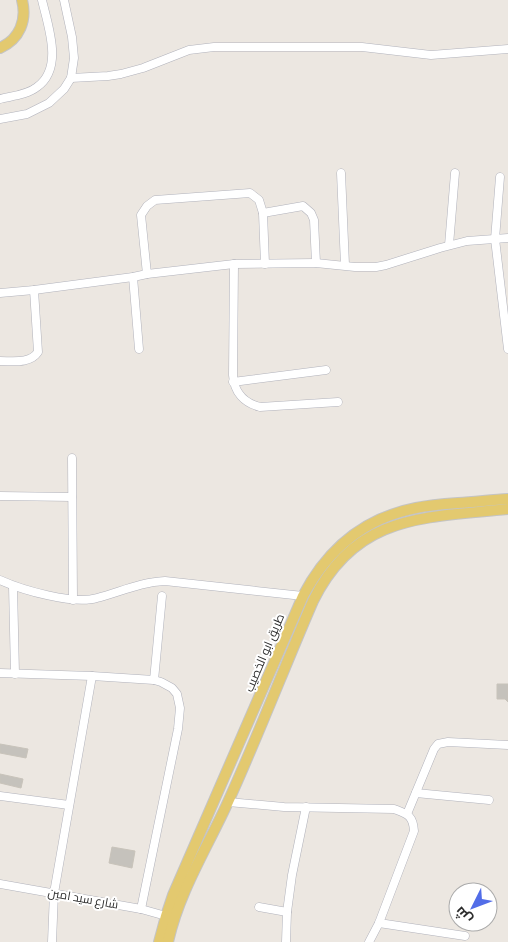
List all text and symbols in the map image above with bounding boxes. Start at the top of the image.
street label: طريق ابو الخصيب [242,612,288,694]
north arrow [448,882,498,932]
street label: شارع سيد امين [47,885,119,913]
text: ش [451,903,476,928]

